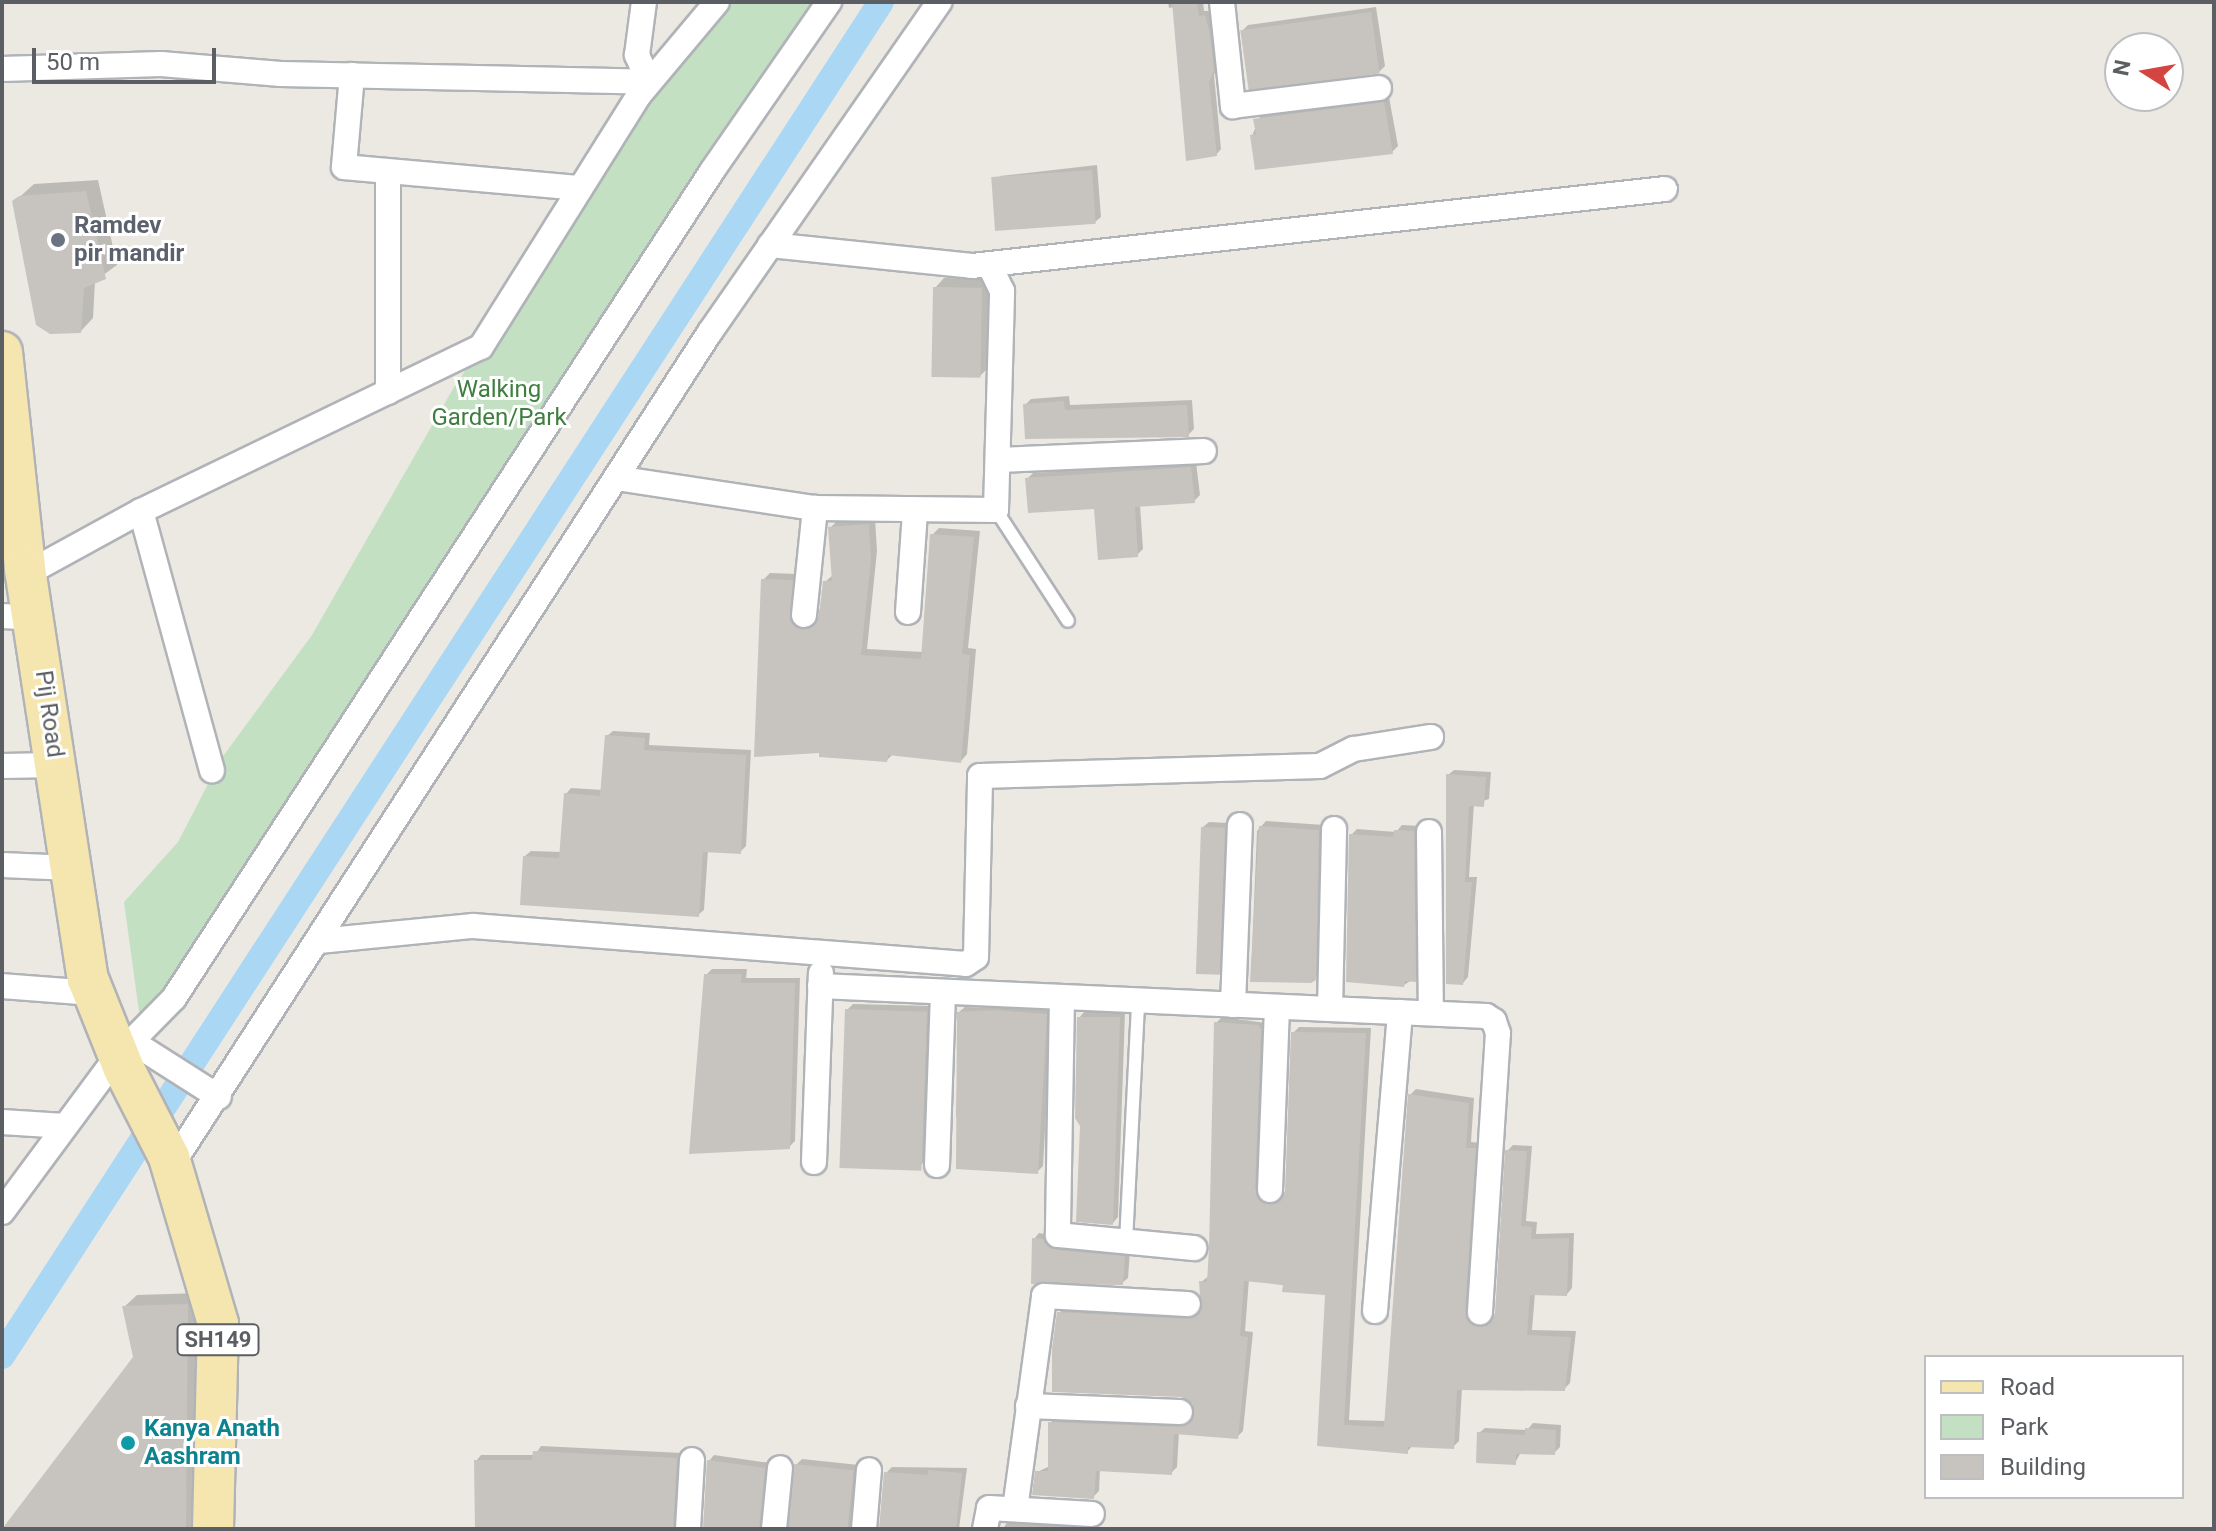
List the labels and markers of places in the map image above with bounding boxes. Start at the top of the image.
place label: Ramdev pir mandir [74,212,184,268]
marker: Ramdev pir mandir [49,231,67,249]
place label: Kanya Anath Aashram [144,1415,280,1471]
marker: Kanya Anath Aashram [119,1434,137,1452]

